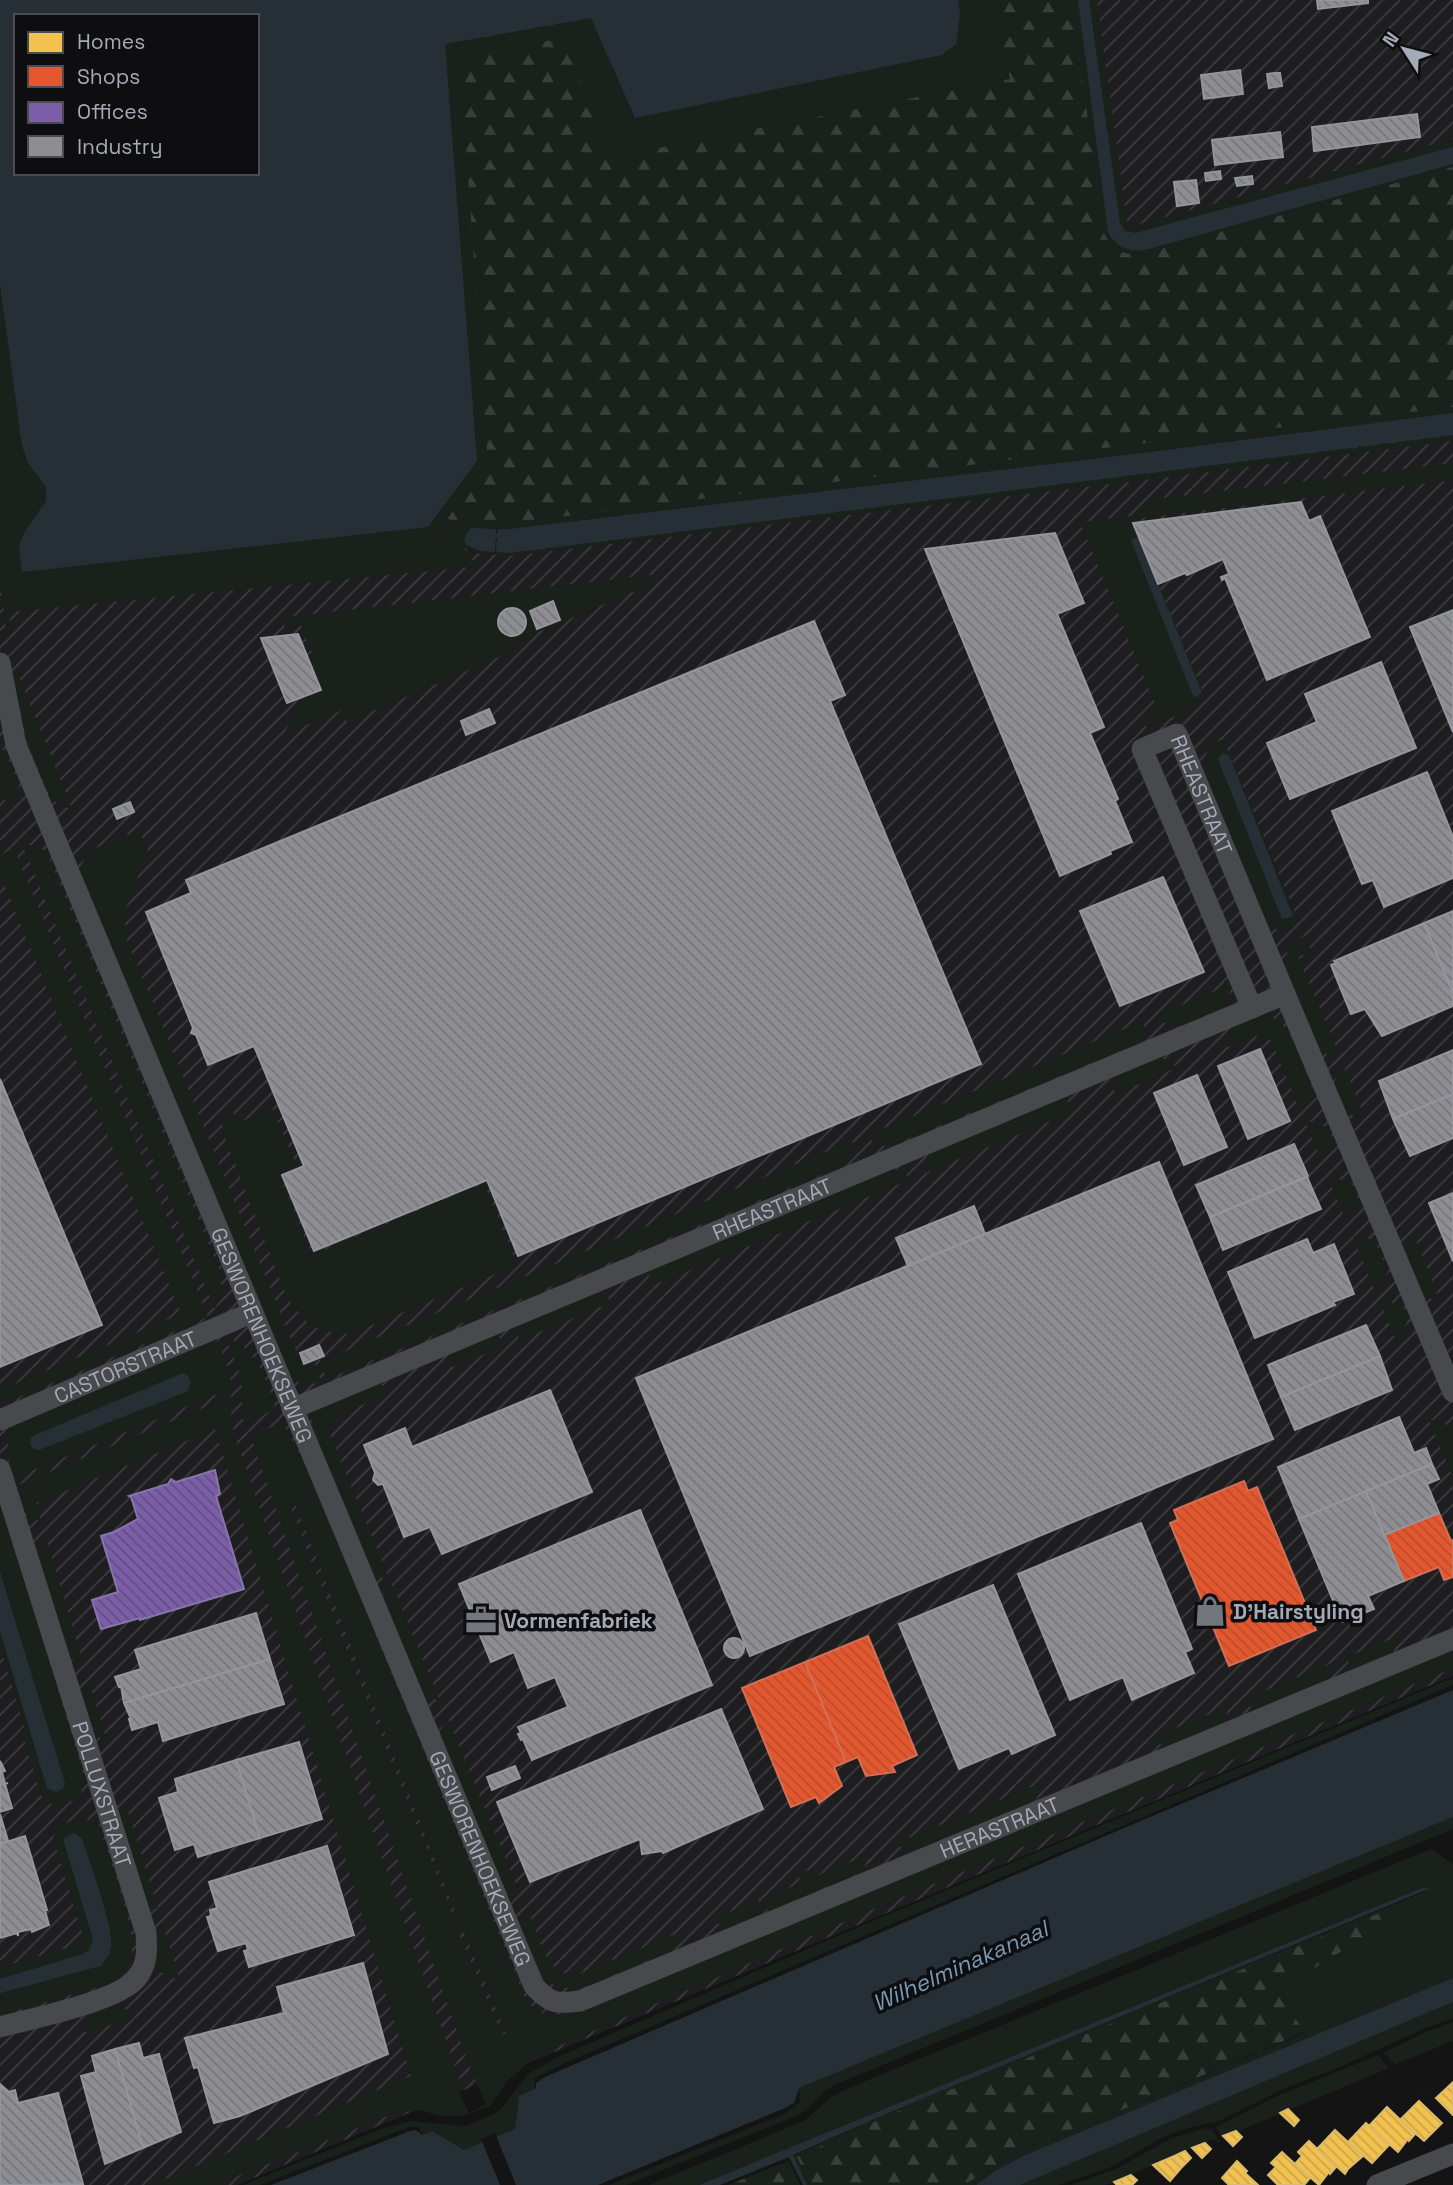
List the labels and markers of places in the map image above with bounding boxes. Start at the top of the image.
shop icon: D'Hairstyling [1193,1594,1227,1628]
place label: D'Hairstyling [1233,1598,1364,1625]
office icon: Vormenfabriek [464,1603,498,1637]
place label: Vormenfabriek [504,1607,653,1634]

